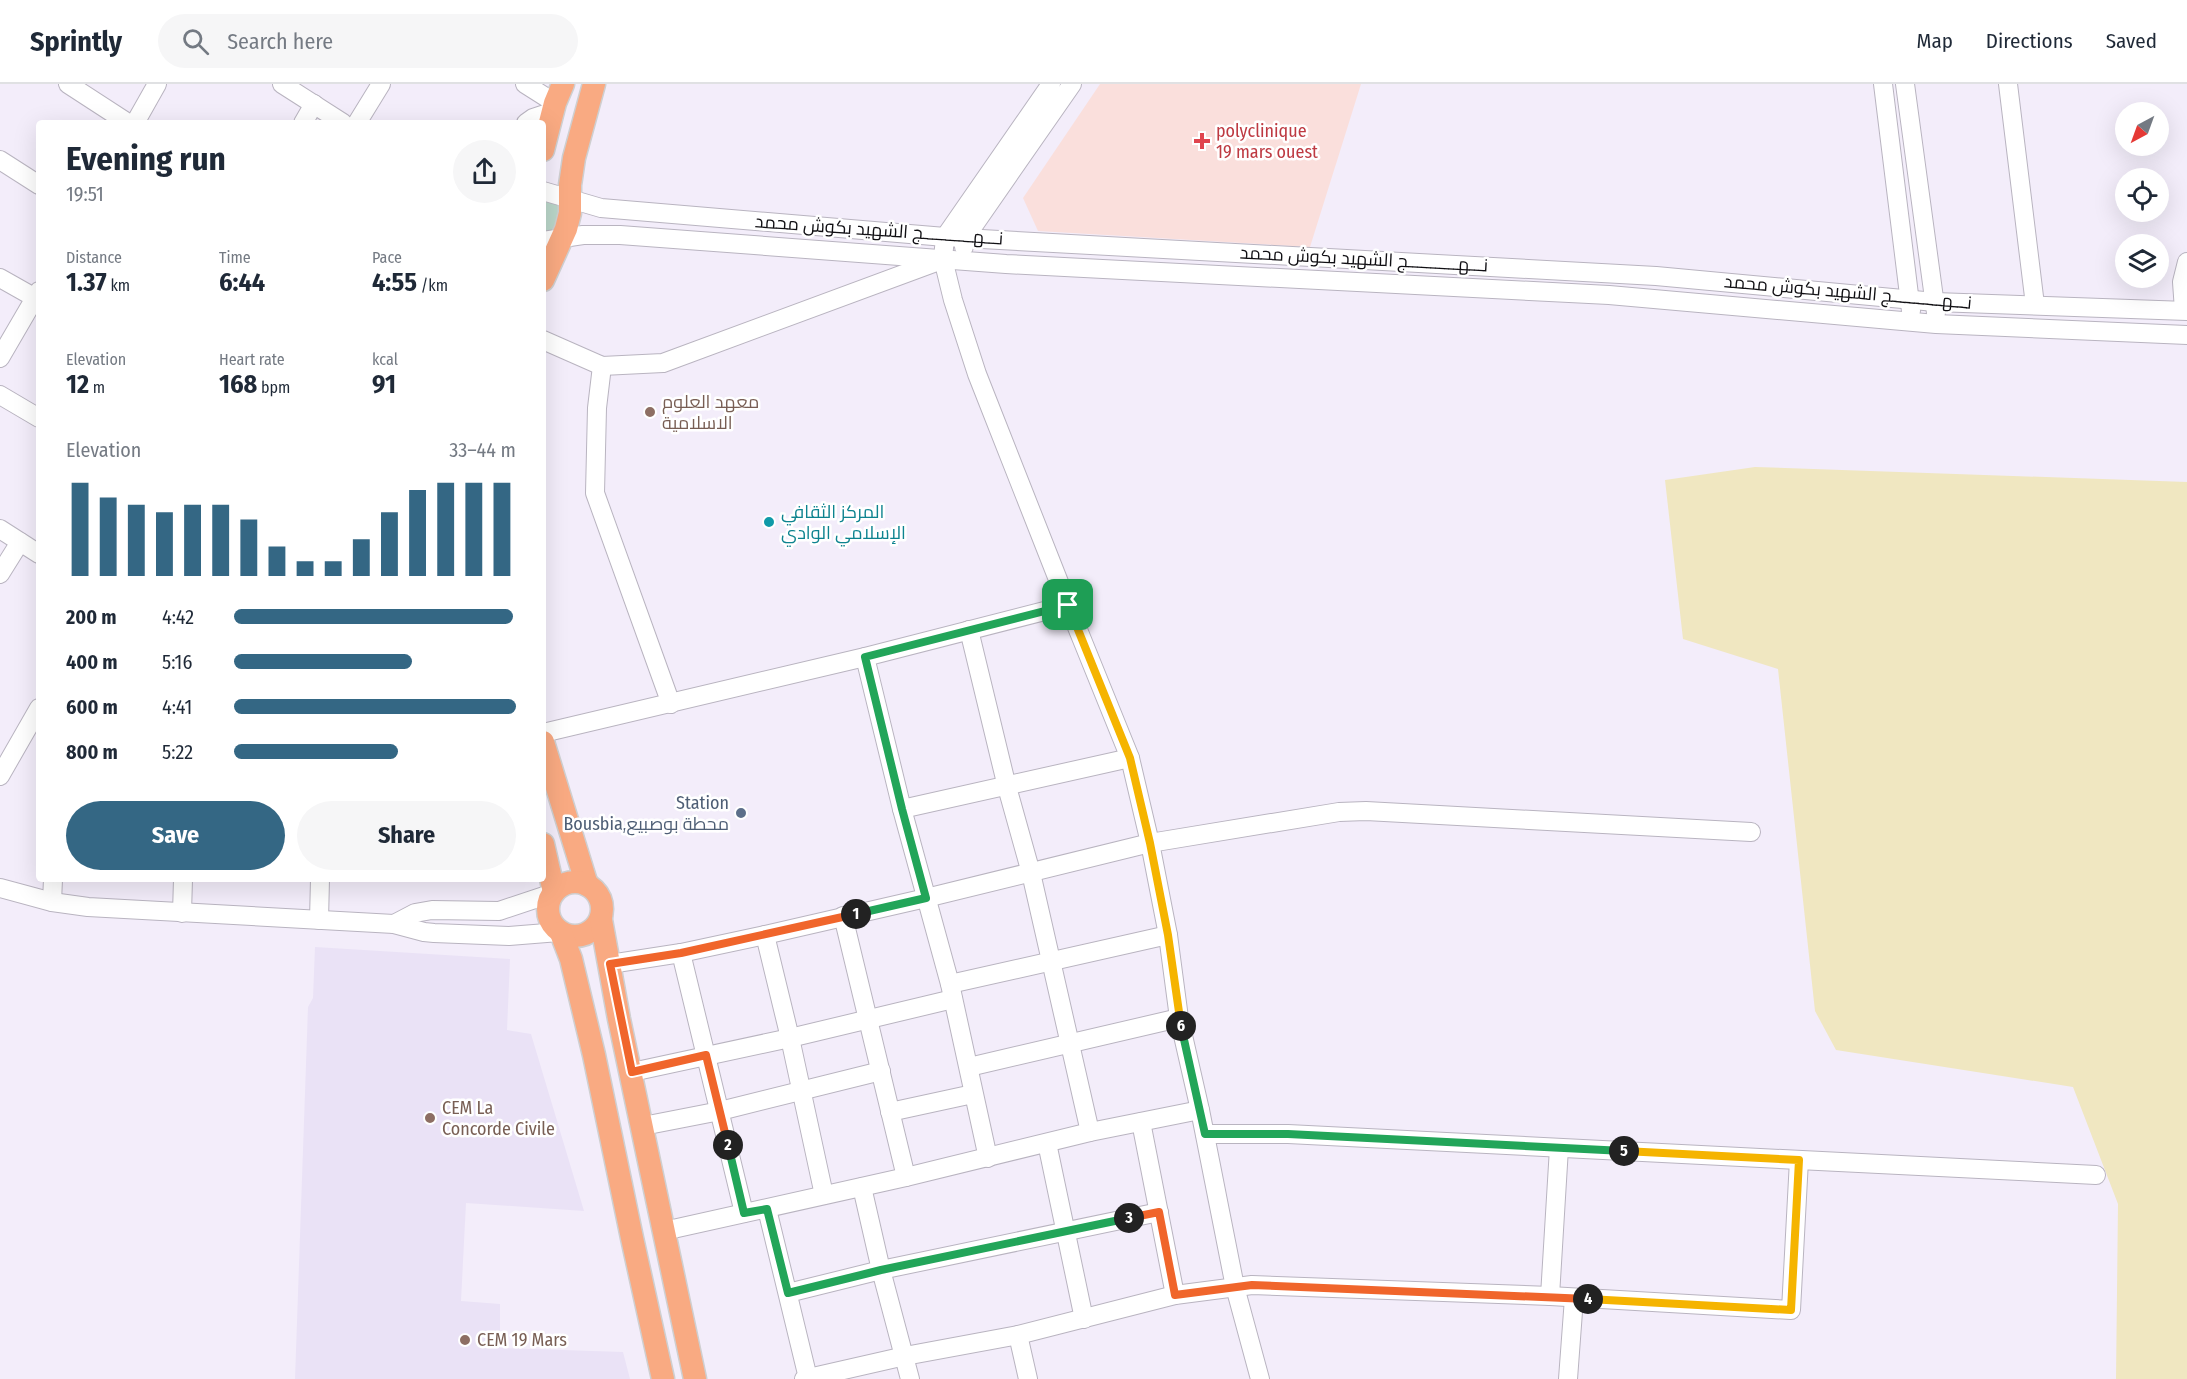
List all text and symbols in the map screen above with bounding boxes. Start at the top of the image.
search box [158,14,578,68]
text: Sprintly [30,25,122,58]
icon: search [179,25,212,58]
text: Search here [227,28,333,55]
text: Map [1916,28,1953,54]
text: Directions [1986,28,2073,54]
text: Saved [2106,28,2157,54]
north arrow [2115,102,2169,156]
map controls [2115,102,2169,288]
place label: polyclinique 19 mars ouest [1216,120,1318,163]
marker: polyclinique 19 mars ouest [1193,132,1211,150]
text: Evening run [66,139,226,179]
button: share [453,140,516,203]
button: locate [2115,168,2169,222]
text: 19:51 [66,182,104,206]
street label: نـــهـــــــــــج الشهيد بكوش محمد [754,210,1004,251]
button: layers [2115,234,2169,288]
street label: نـــهـــــــــــج الشهيد بكوش محمد [1239,242,1489,277]
text: Distance [66,248,122,267]
text: Time [219,248,251,267]
text: Pace [372,248,402,267]
text: 1.37 [66,267,107,298]
text: 6:44 [219,267,265,298]
text: 4:55 [372,267,417,298]
street label: نـــهـــــــــــج الشهيد بكوش محمد [1723,270,1973,315]
text: km [107,276,130,295]
text: /km [417,276,448,295]
text: Elevation [66,350,126,369]
text: Heart rate [219,350,285,369]
text: kcal [372,350,398,369]
text: 12 [66,369,89,400]
text: 168 [219,369,257,400]
text: 91 [372,369,396,400]
text: m [89,378,105,397]
text: bpm [257,378,290,397]
place label: معهد العلوم الاسلامية [662,391,759,434]
marker: معهد العلوم الاسلامية [643,405,657,419]
text: Elevation [66,438,141,462]
text: 33–44 m [449,438,516,462]
place label: المركز الثقافي الإسلامي الوادي [781,501,906,547]
marker: المركز الثقافي الإسلامي الوادي [762,515,776,529]
pin [1042,579,1093,630]
icon: arrive [1051,588,1084,621]
text: 200 m [66,605,117,629]
text: 4:42 [162,605,194,629]
text: 400 m [66,650,118,674]
text: 5:16 [162,650,192,674]
text: 600 m [66,695,118,719]
text: 4:41 [162,695,192,719]
text: 800 m [66,740,118,764]
text: 5:22 [162,740,193,764]
place label: Station Bousbia,محطة بوصبيع [563,792,729,836]
button: Save [66,801,285,870]
button: Share [297,801,516,870]
marker: Station Bousbia,محطة بوصبيع [734,806,748,820]
pin: 1 [841,899,871,929]
text: 1 [853,904,859,923]
pin: 6 [1166,1011,1196,1041]
text: 6 [1177,1016,1185,1035]
place label: CEM La Concorde Civile [442,1097,555,1140]
marker: CEM La Concorde Civile [423,1111,437,1125]
pin: 2 [713,1130,743,1160]
text: 2 [724,1135,732,1154]
pin: 5 [1609,1136,1639,1166]
text: 5 [1620,1141,1628,1160]
pin: 3 [1114,1203,1144,1233]
text: 3 [1125,1208,1133,1227]
pin: 4 [1573,1284,1603,1314]
text: 4 [1584,1289,1592,1308]
place label: CEM 19 Mars [477,1329,567,1351]
marker: CEM 19 Mars [458,1333,472,1347]

